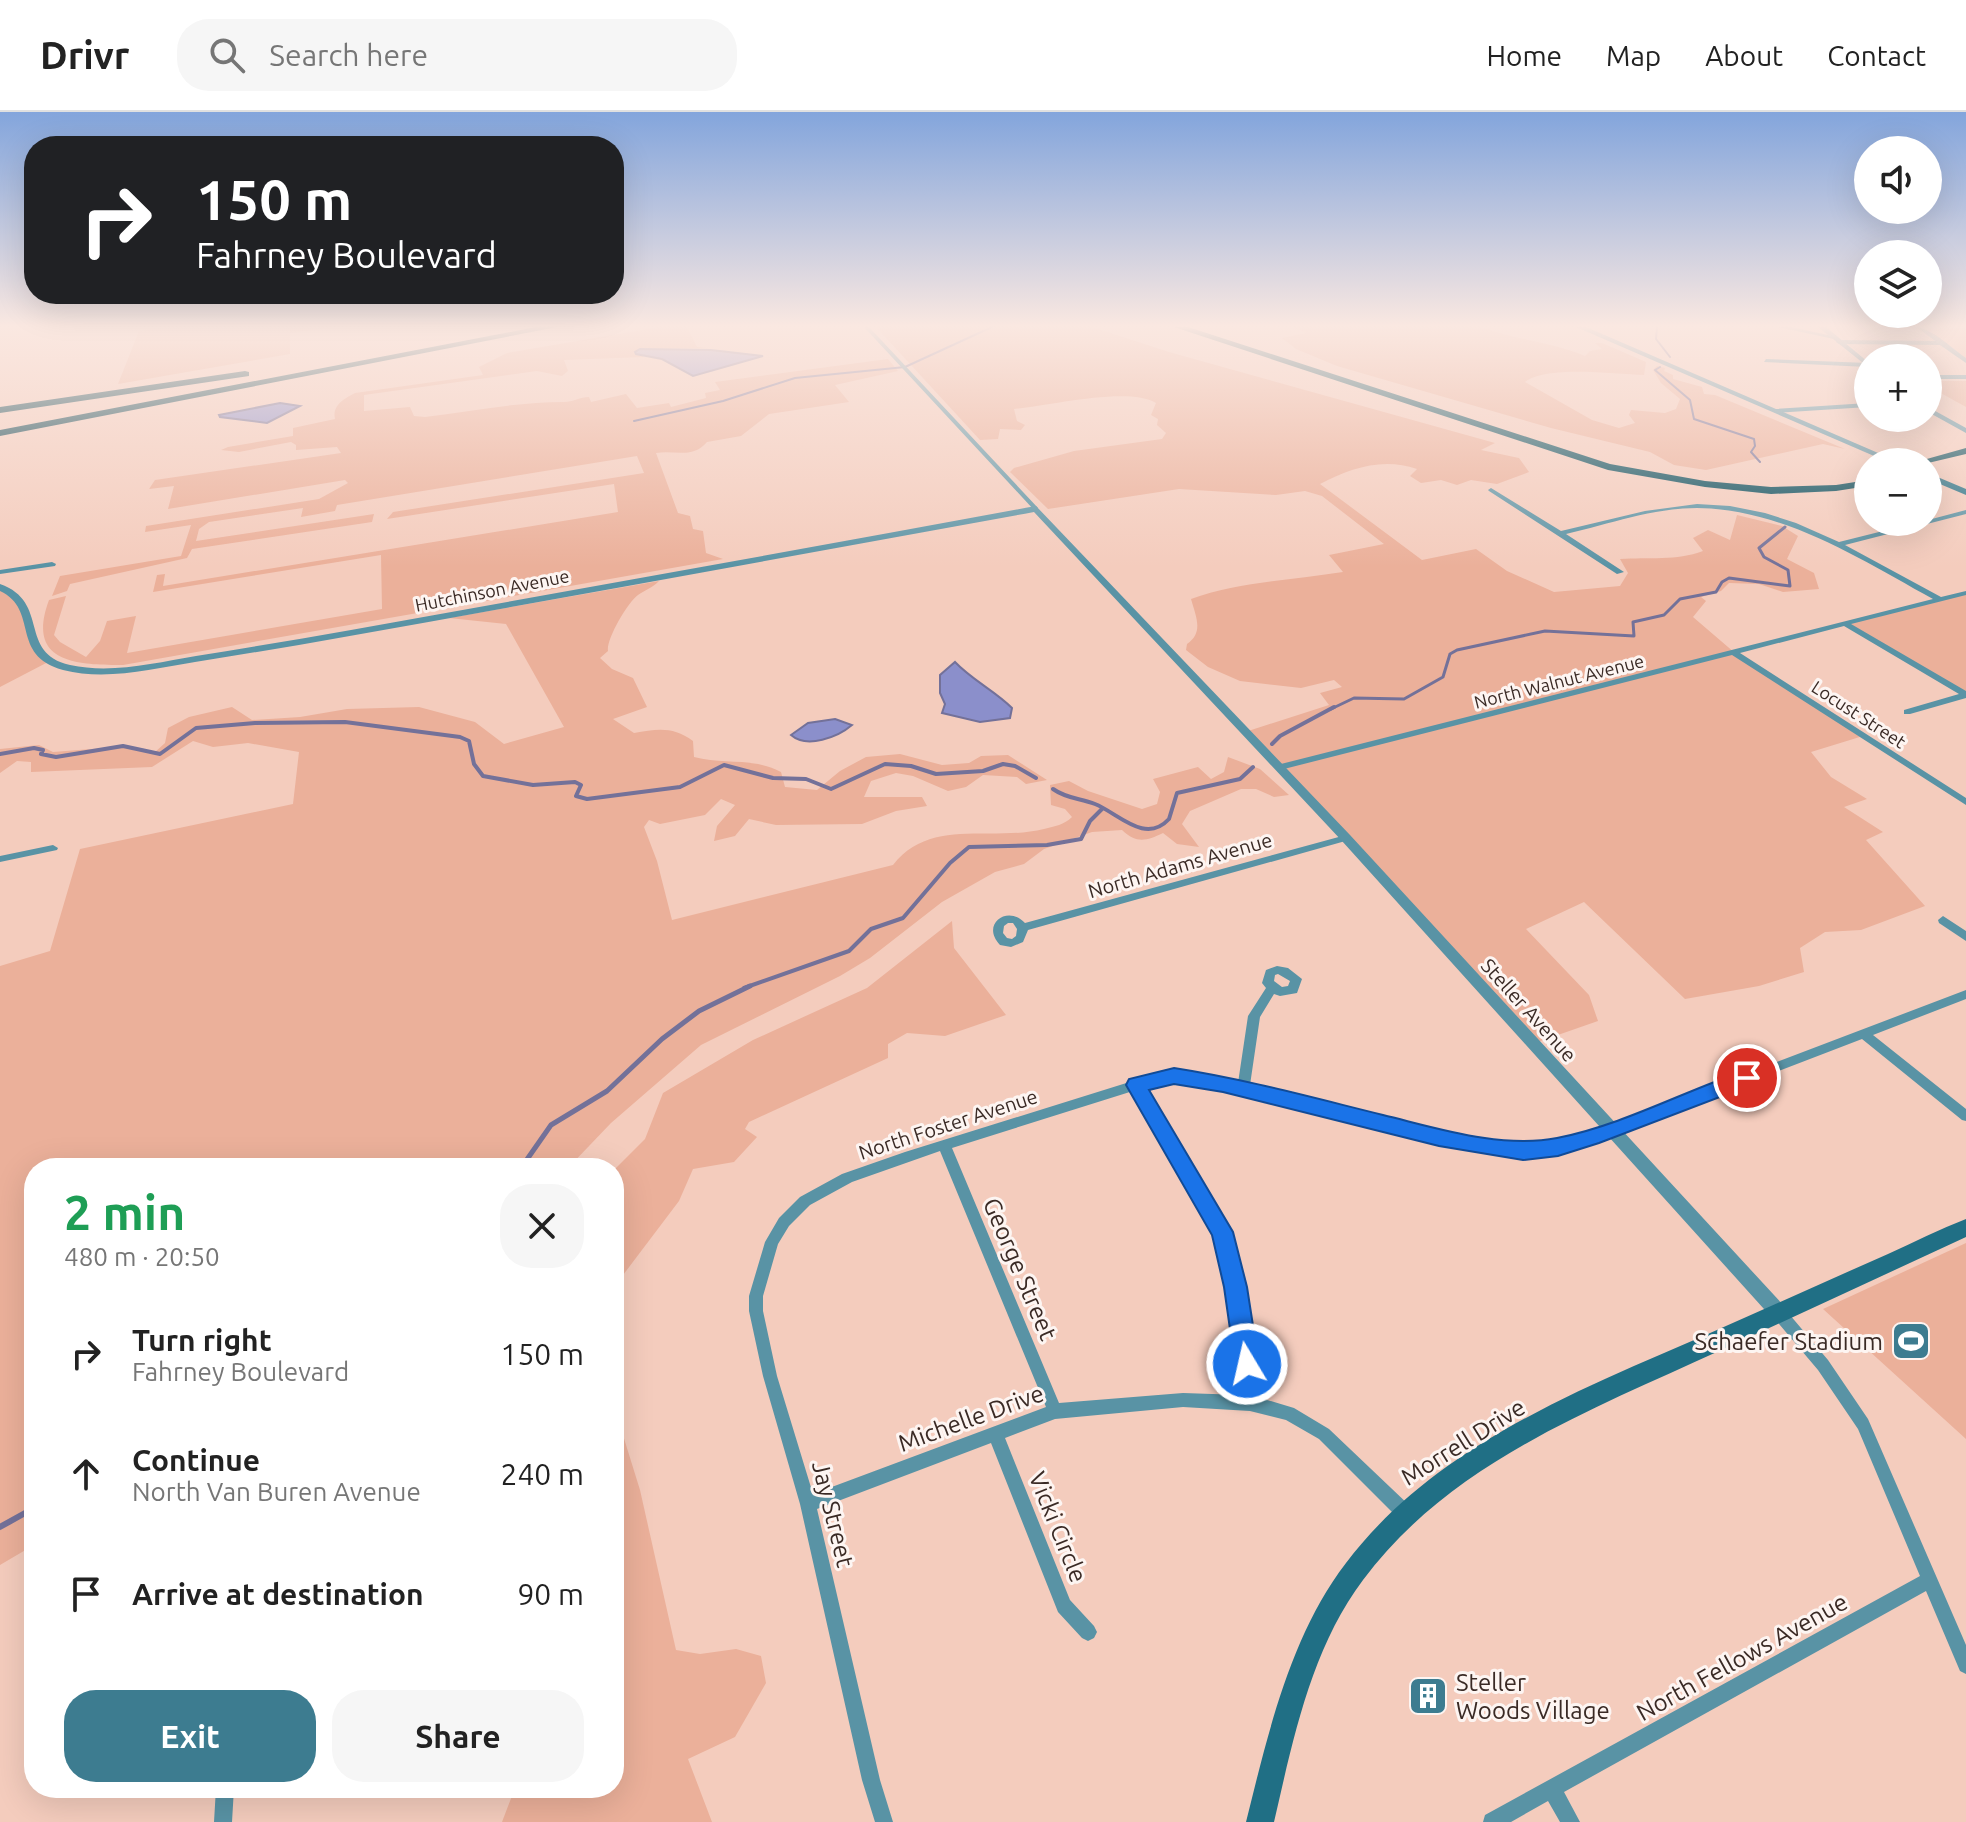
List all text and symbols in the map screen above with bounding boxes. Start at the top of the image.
search box [177,19,737,91]
icon: search [205,33,249,77]
text: Drivr [40,34,129,76]
text: Search here [269,38,428,72]
text: Home [1487,40,1562,71]
text: Map [1606,40,1661,71]
text: About [1705,40,1783,71]
text: Contact [1827,40,1926,71]
map controls [1854,136,1942,536]
button: sound [1854,136,1942,224]
icon: right [64,168,168,272]
text: 150 m [196,168,352,231]
text: Fahrney Boulevard [196,234,497,275]
button: layers [1854,240,1942,328]
button: + [1854,344,1942,432]
button: − [1854,448,1942,536]
street label: Hutchinson Avenue [413,565,571,615]
street label: North Walnut Avenue [1472,650,1646,712]
street label: Locust Street [1808,676,1910,752]
street label: North Adams Avenue [1085,828,1275,902]
street label: Steller Avenue [1477,954,1581,1066]
pin [1713,1044,1781,1112]
icon: arrive [1725,1056,1769,1100]
street label: North Foster Avenue [856,1084,1040,1164]
button: close [500,1184,584,1268]
text: 2 min [64,1185,185,1239]
street label: George Street [978,1194,1062,1345]
text: 480 m · 20:50 [64,1242,220,1271]
sports icon: Schaefer Stadium [1890,1320,1932,1362]
position arrow [1205,1322,1289,1406]
text: Turn right [132,1323,272,1357]
place label: Schaefer Stadium [1694,1328,1883,1355]
icon: right [64,1332,108,1376]
text: 150 m [500,1337,584,1371]
text: Fahrney Boulevard [132,1357,349,1386]
street label: Michelle Drive [895,1379,1047,1457]
street label: Morrell Drive [1396,1393,1530,1491]
text: Continue [132,1443,260,1477]
icon: ahead [64,1452,108,1496]
text: 240 m [500,1457,584,1491]
street label: Jay Street [807,1458,859,1570]
street label: Vicki Circle [1024,1468,1092,1586]
text: North Van Buren Avenue [132,1477,421,1506]
icon: arrive [64,1572,108,1616]
text: Arrive at destination [132,1577,424,1611]
text: 90 m [517,1577,584,1611]
street label: North Fellows Avenue [1632,1588,1852,1726]
place label: Steller Woods Village [1456,1669,1610,1724]
building icon: Steller Woods Village [1407,1675,1449,1717]
button: Exit [64,1690,316,1782]
button: Share [332,1690,584,1782]

